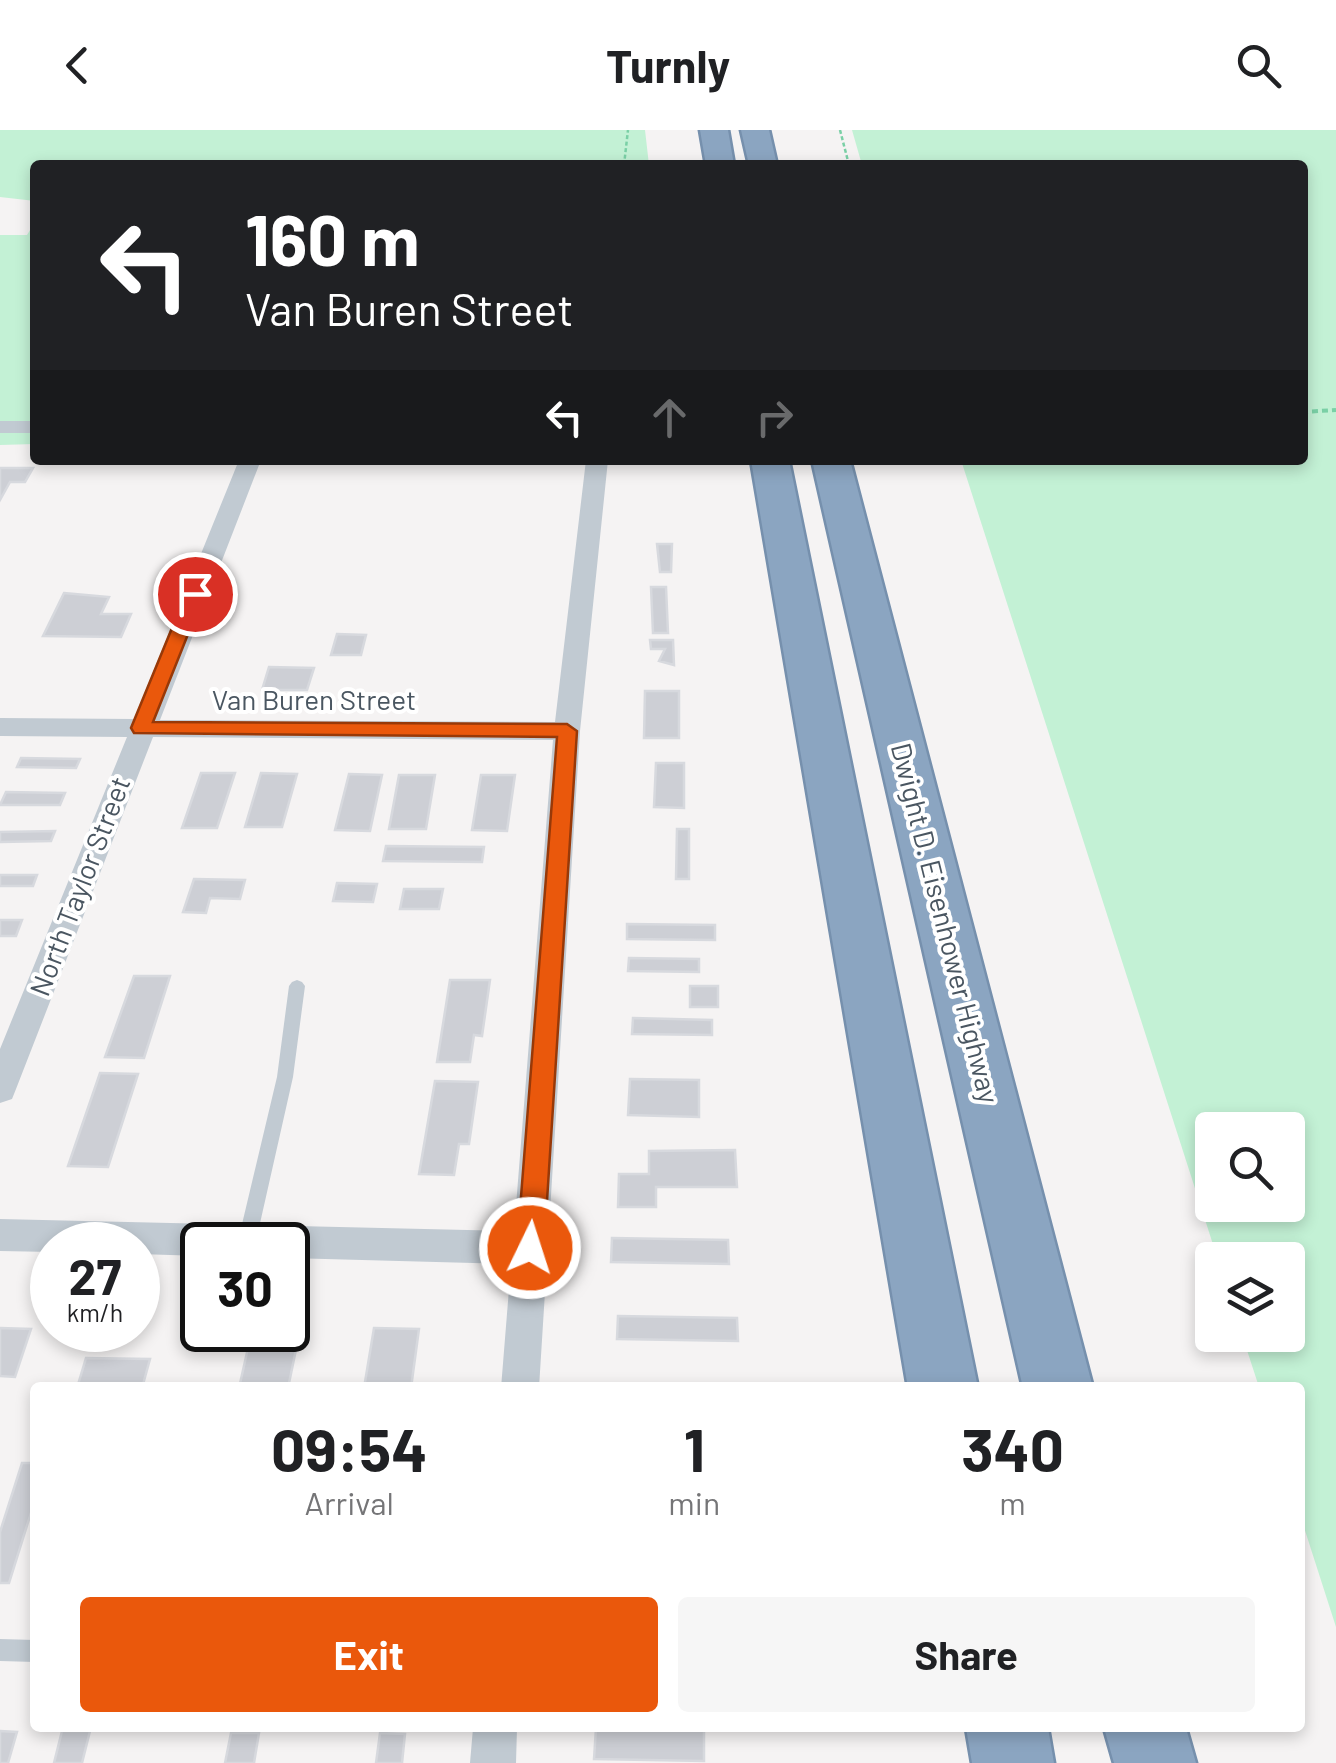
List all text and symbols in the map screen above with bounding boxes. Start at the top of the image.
icon: back [50,38,105,93]
text: Turnly [606,38,730,92]
icon: search [1231,38,1286,93]
text: 160 m [245,196,420,280]
icon: left [80,200,210,330]
text: Van Buren Street [245,281,574,335]
icon: left [537,390,592,445]
icon: ahead [642,390,697,445]
icon: right [747,390,802,445]
pin [153,552,238,637]
icon: arrive [168,567,223,622]
street label: Van Buren Street [212,682,416,716]
street label: Dwight D. Eisenhower Highway [885,739,1007,1107]
street label: North Taylor Street [22,772,136,1000]
map controls [1195,1112,1305,1352]
button: search [1195,1112,1305,1222]
position arrow [478,1196,582,1300]
speed limit sign: 30 [180,1222,310,1352]
button: layers [1195,1242,1305,1352]
text: 27 [69,1245,121,1305]
text: km/h [67,1297,123,1327]
text: 09:54 [271,1412,427,1484]
text: 1 [684,1412,705,1484]
text: 340 [961,1412,1064,1484]
text: Arrival [304,1483,394,1521]
text: min [668,1483,720,1521]
text: m [999,1483,1026,1521]
button: Exit [80,1597,658,1712]
button: Share [678,1597,1255,1712]

